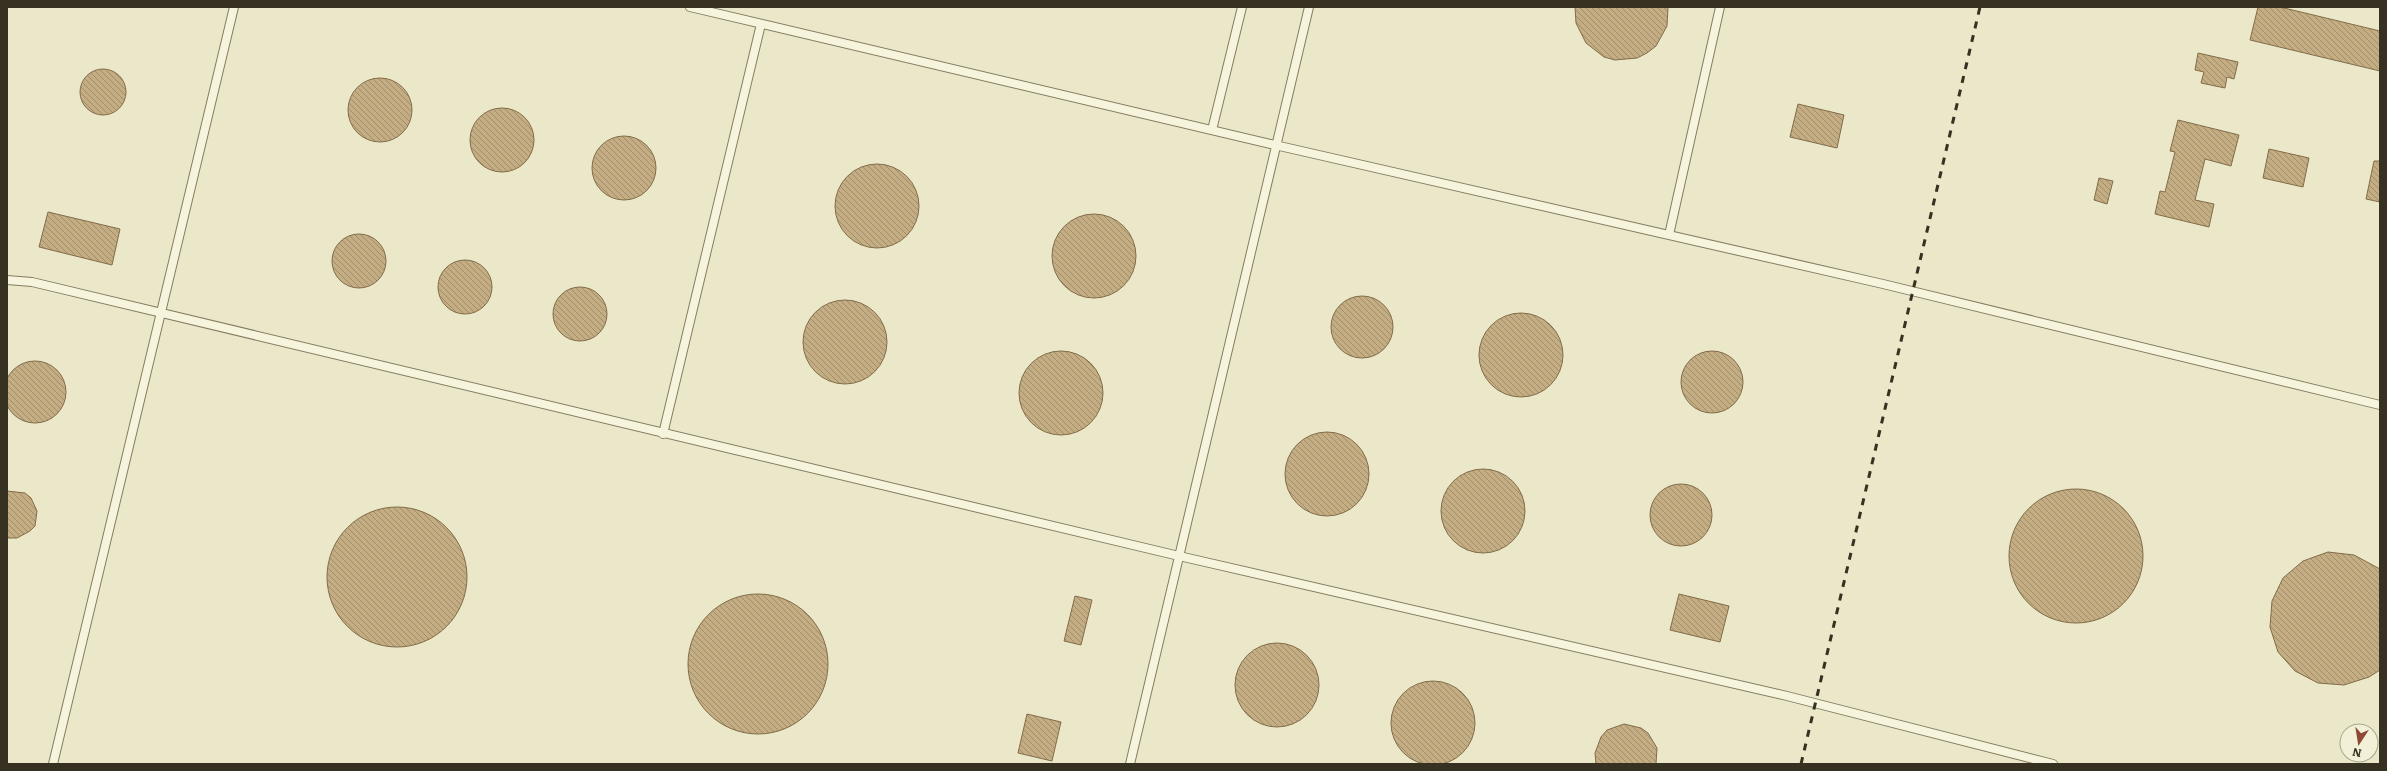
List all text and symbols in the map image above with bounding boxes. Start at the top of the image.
north arrow [2339,723,2379,763]
text: N [2351,745,2363,763]

